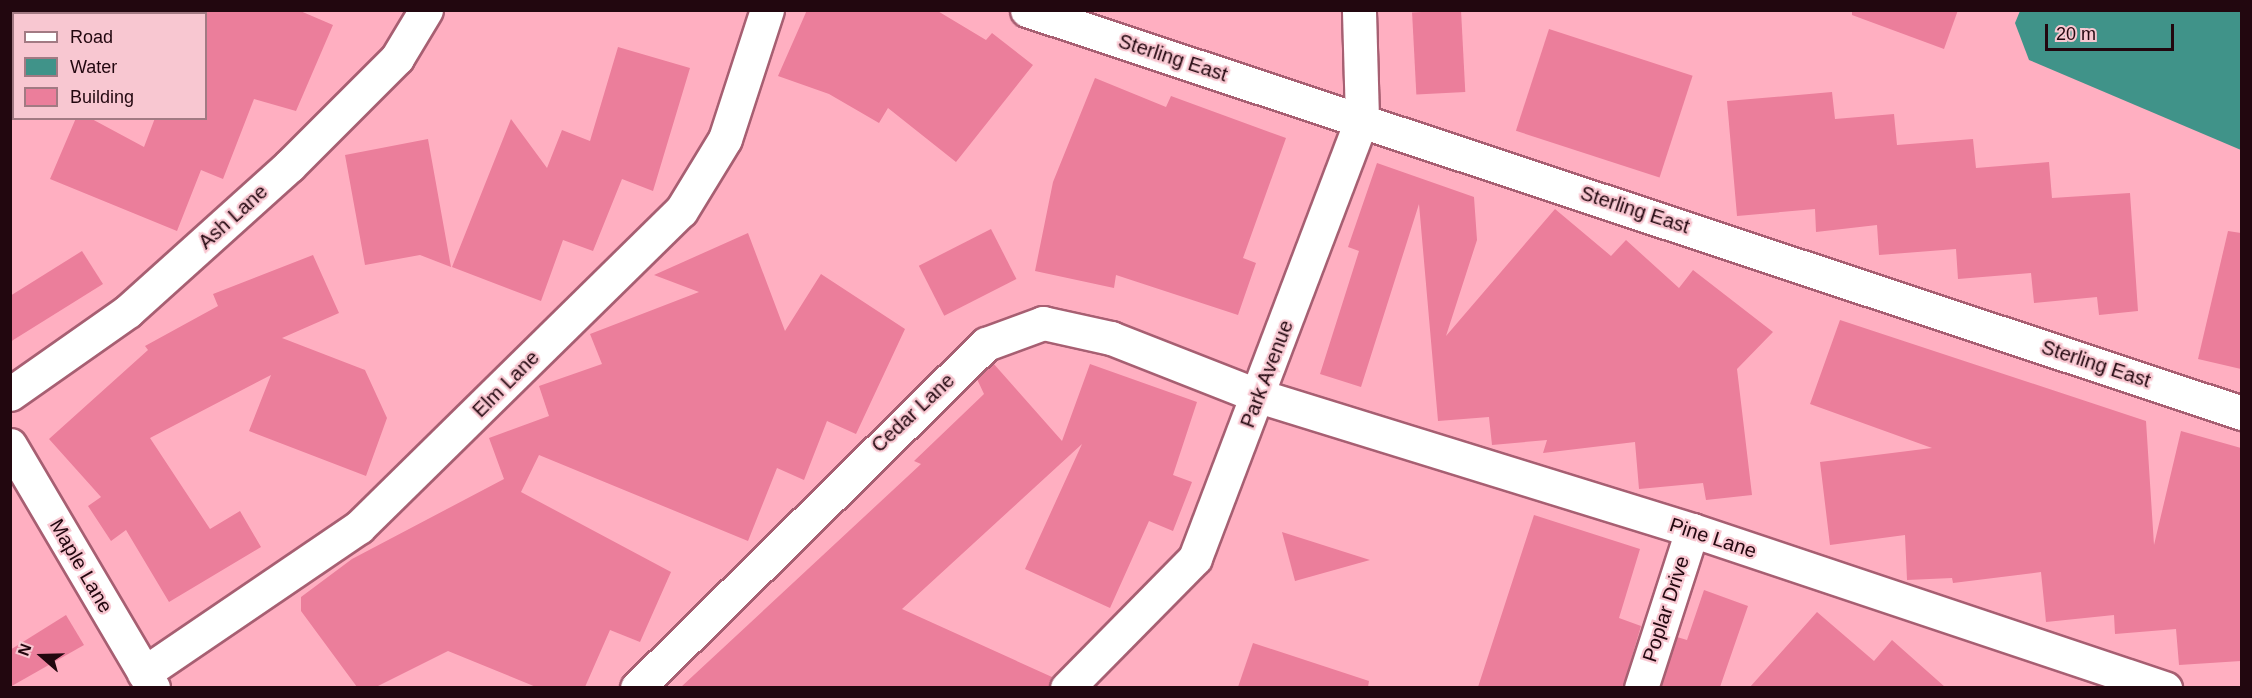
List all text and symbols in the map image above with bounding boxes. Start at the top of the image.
legend [12,12,207,120]
scale bar [2048,12,2177,50]
text: 20 m [2056,24,2096,44]
text: Road [70,27,113,47]
street label: Sterling East [1115,29,1231,87]
text: Water [70,57,117,77]
text: Building [70,87,134,107]
street label: Ash Lane [194,180,272,254]
street label: Sterling East [1577,181,1693,239]
street label: Park Avenue [1235,316,1299,432]
street label: Sterling East [2038,335,2154,393]
street label: Elm Lane [468,346,544,422]
street label: Cedar Lane [867,369,959,457]
street label: Pine Lane [1666,513,1760,563]
street label: Maple Lane [44,515,118,617]
street label: Poplar Drive [1638,553,1694,665]
north arrow [12,626,72,686]
text: N [15,641,35,658]

